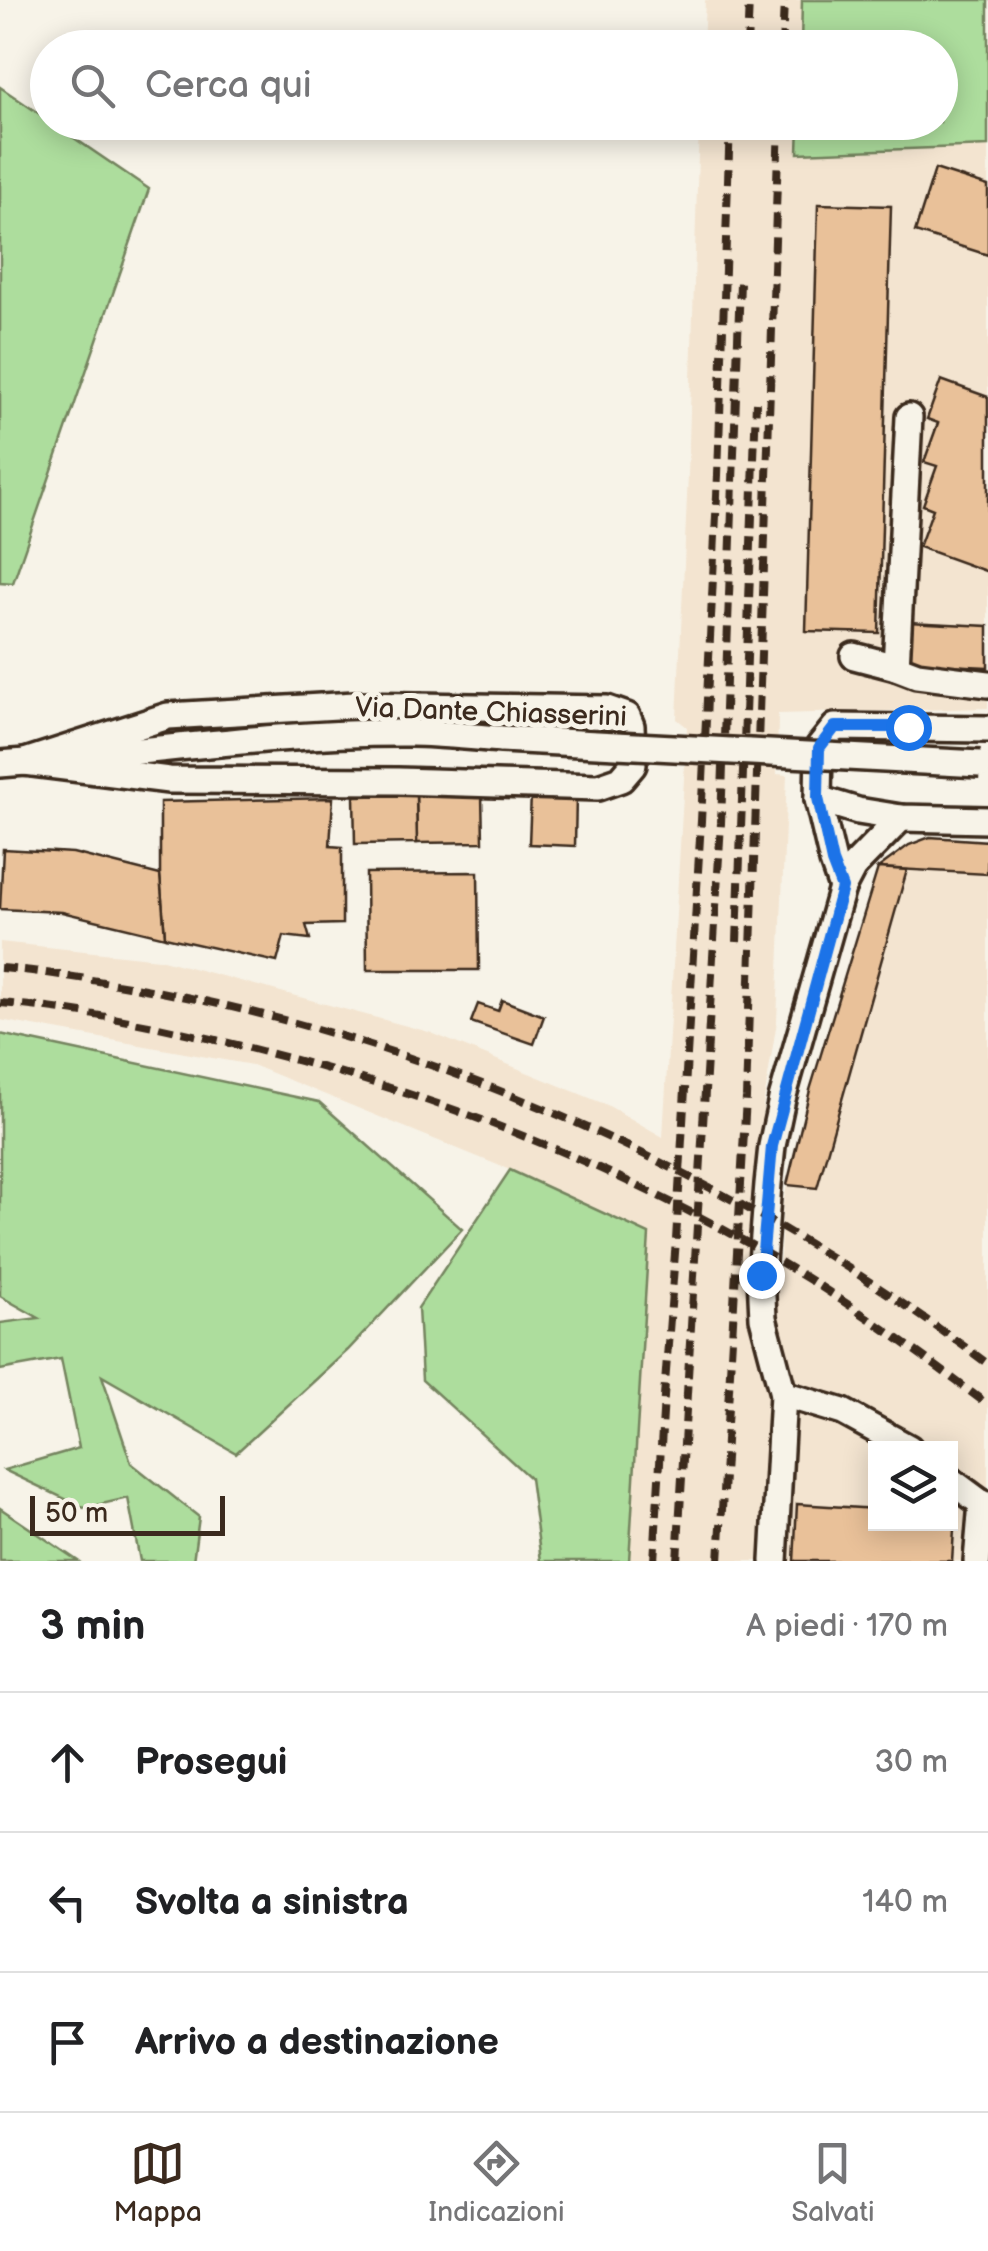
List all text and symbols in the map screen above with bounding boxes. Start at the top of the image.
search box [30,30,958,140]
icon: search [65,58,120,113]
text: Cerca qui [145,63,312,108]
street label: Via Dante Chiasserini [354,691,627,734]
route start [886,705,932,751]
route end [739,1253,785,1299]
map controls [868,1441,958,1531]
button: layers [868,1441,958,1531]
scale bar [30,1491,225,1536]
text: 50 m [45,1497,108,1530]
text: 3 min [40,1601,145,1652]
text: A piedi · 170 m [746,1607,948,1646]
icon: ahead [40,1735,95,1790]
text: Prosegui [135,1740,287,1785]
text: 30 m [874,1743,948,1782]
icon: left [40,1875,95,1930]
text: Svolta a sinistra [135,1880,409,1925]
text: 140 m [862,1883,948,1922]
icon: arrive [40,2015,95,2070]
text: Arrivo a destinazione [135,2020,499,2065]
tab: Mappa [113,2136,202,2229]
tab: Indicazioni [429,2136,565,2229]
tab: Salvati [791,2136,875,2229]

